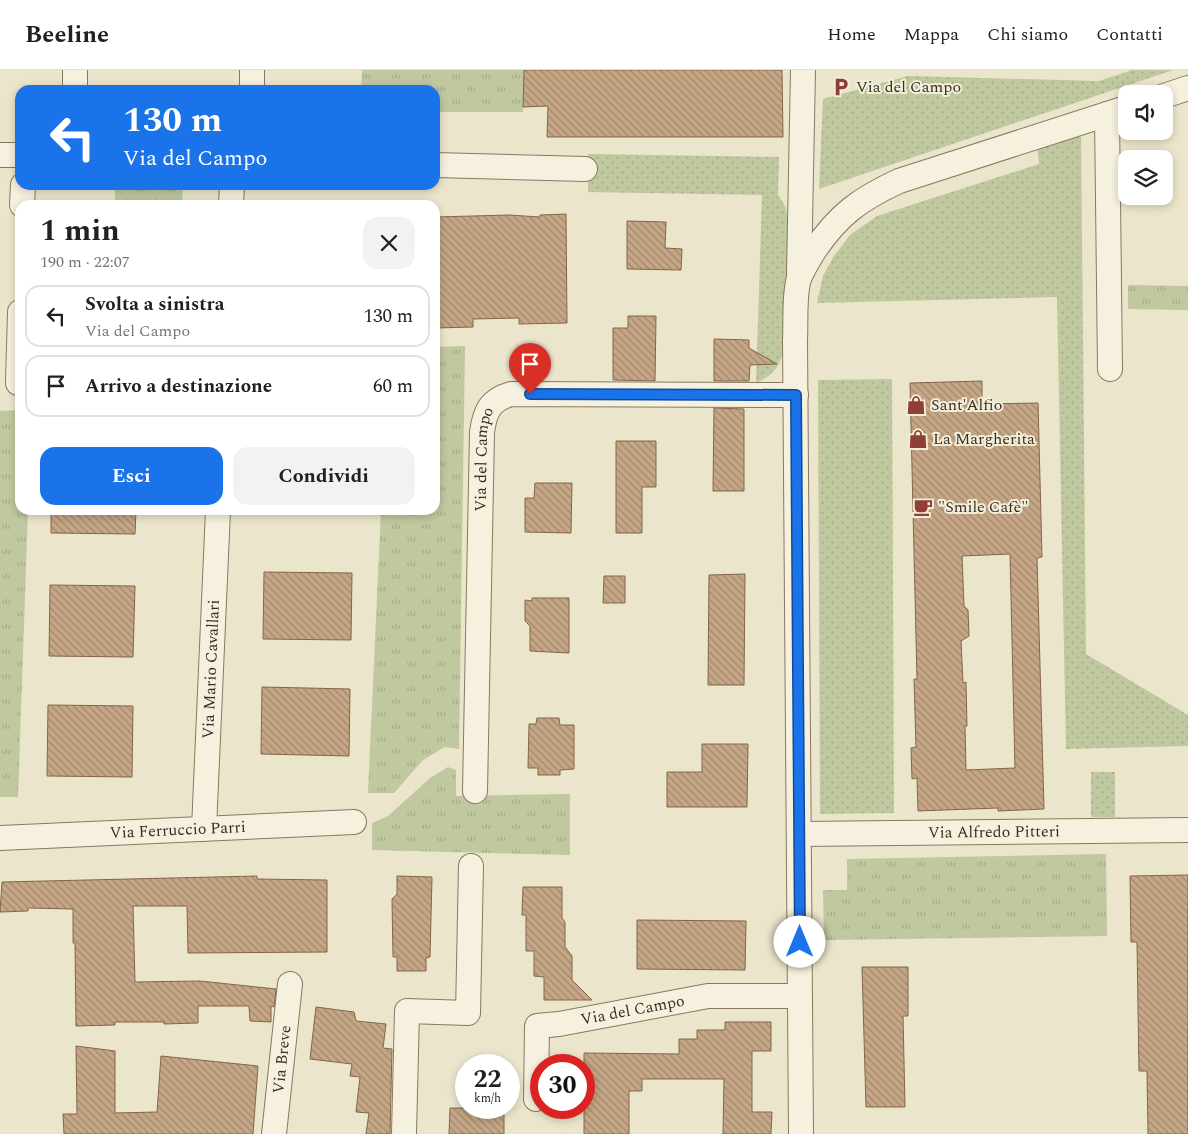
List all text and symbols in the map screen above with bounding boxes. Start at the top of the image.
text: Beeline [25,17,109,53]
text: Home [827,21,876,48]
text: Mappa [904,21,959,48]
text: Chi siamo [987,21,1068,48]
text: Contatti [1096,21,1163,48]
place label: Via del Campo [856,75,961,99]
parking icon: Via del Campo [830,76,852,98]
map controls [1118,85,1173,205]
button: sound [1118,85,1173,140]
text: 130 m [123,94,222,147]
icon: left [40,105,105,170]
text: Via del Campo [123,142,267,175]
button: layers [1118,150,1173,205]
text: 1 min [40,208,120,254]
button: close [363,217,415,269]
text: 190 m · 22:07 [40,250,130,274]
text: Svolta a sinistra [85,290,225,319]
icon: left [42,302,70,330]
text: 130 m [363,302,413,331]
text: Via del Campo [85,319,190,343]
pin [509,343,551,394]
icon: arrive [516,350,544,378]
icon: arrive [42,372,70,400]
text: Arrivo a destinazione [85,372,272,401]
text: 60 m [373,372,413,401]
place label: Sant'Alfio [931,393,1002,417]
shop icon: Sant'Alfio [905,394,927,416]
street label: Via del Campo [468,402,500,512]
place label: La Margherita [933,427,1035,451]
shop icon: La Margherita [907,428,929,450]
button: Esci [40,447,223,505]
button: Condividi [233,447,415,505]
place label: "Smile Cafè" [938,495,1029,519]
cafe icon: "Smile Cafè" [912,496,934,518]
street label: Via Mario Cavallari [196,599,226,739]
street label: Via Ferruccio Parri [109,815,246,845]
street label: Via Alfredo Pitteri [928,819,1060,845]
position arrow [773,915,825,967]
street label: Via del Campo [579,989,687,1032]
street label: Via Breve [266,1024,298,1095]
speed limit sign: 30 [530,1054,595,1119]
text: 22 [473,1061,502,1099]
text: km/h [474,1089,501,1108]

